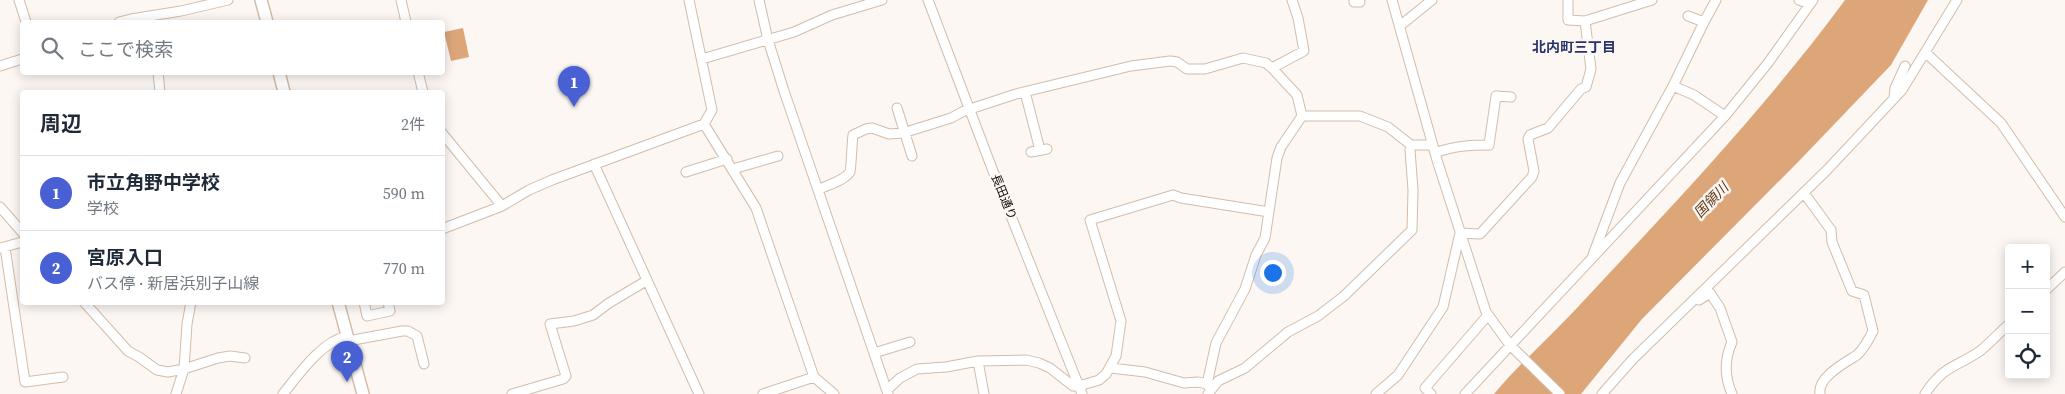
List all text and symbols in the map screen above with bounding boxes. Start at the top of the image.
search box [20,20,445,75]
icon: search [38,34,66,62]
text: ここで検索 [78,36,173,62]
district label: 北内町三丁目 [1532,37,1616,57]
pin: 1 [558,66,590,107]
text: 周辺 [40,109,82,138]
text: 2件 [401,113,425,135]
text: 市立角野中学校 [87,169,220,195]
street label: 長田通り [988,172,1020,222]
water label: 国領川 [1689,177,1734,222]
text: 1 [52,182,60,204]
text: 590 m [383,182,425,204]
text: 学校 [87,197,119,219]
text: 宮原入口 [87,244,163,270]
map controls [2005,244,2050,379]
button: + [2005,244,2050,289]
text: 2 [52,257,60,279]
text: 770 m [383,257,425,279]
your location [1260,260,1286,286]
text: バス停 · 新居浜別子山線 [87,272,259,294]
button: − [2005,289,2050,334]
button: locate [2005,334,2050,379]
pin: 2 [331,341,363,382]

